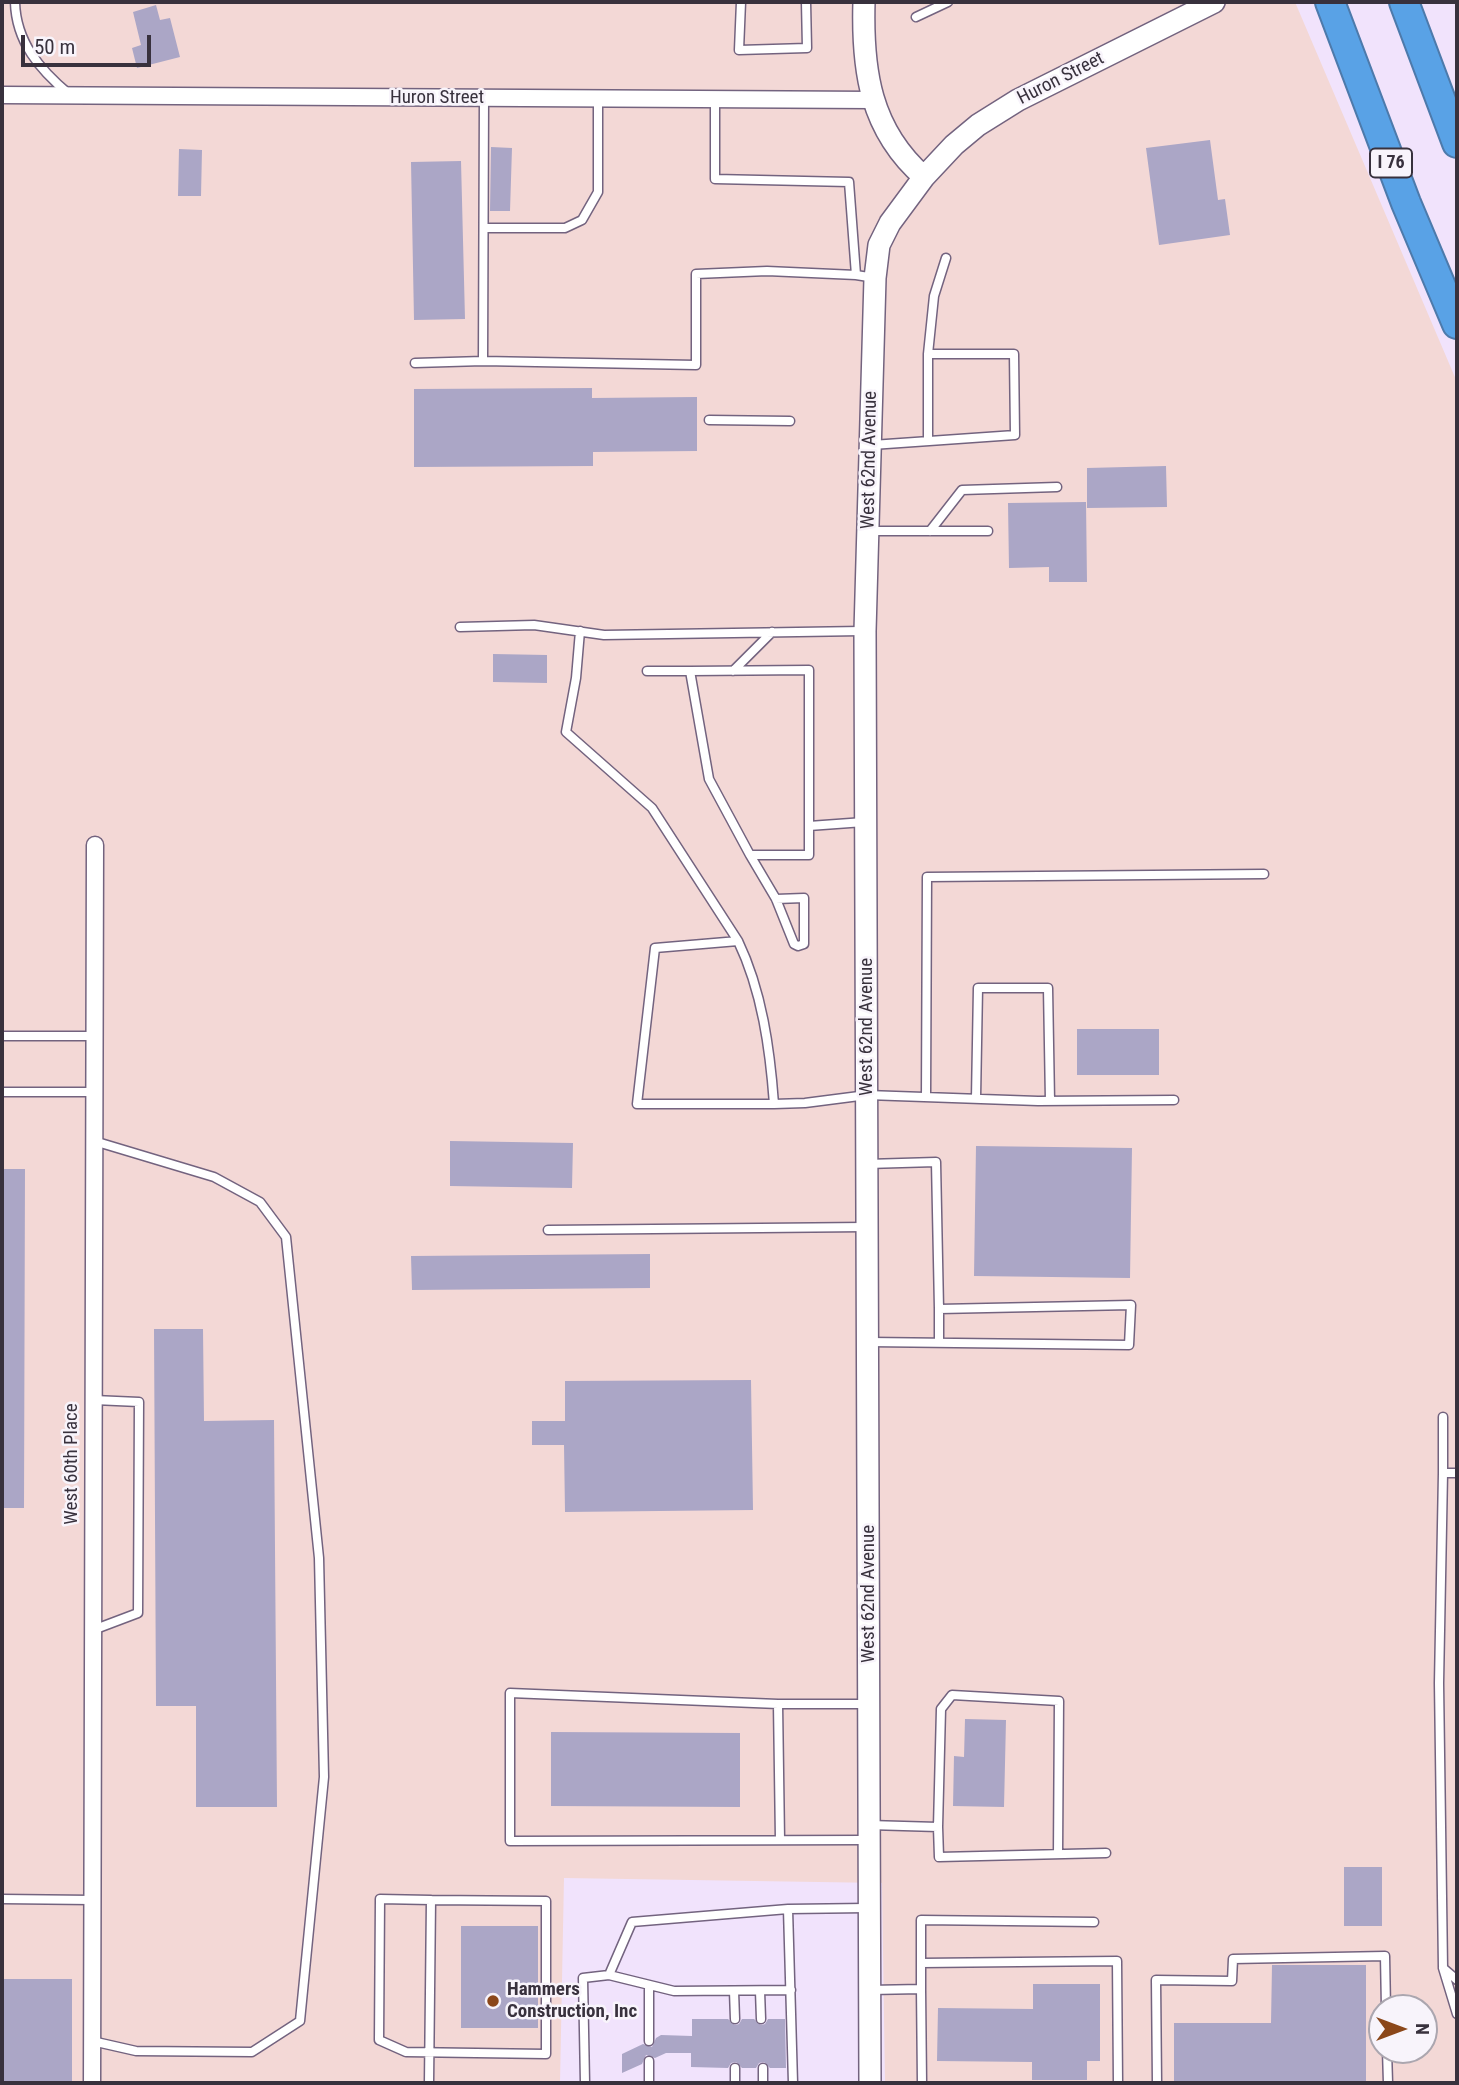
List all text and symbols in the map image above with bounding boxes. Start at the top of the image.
scale bar [24,21,154,65]
text: 50 m [34,35,75,59]
street label: Huron Street [1014,47,1108,111]
street label: Huron Street [390,87,484,109]
road number: I 76 [1370,148,1412,178]
street label: West 62nd Avenue [857,391,883,529]
street label: West 62nd Avenue [856,958,878,1096]
street label: West 60th Place [61,1403,83,1525]
street label: West 62nd Avenue [858,1525,880,1663]
place label: Hammers Construction, Inc [507,1979,637,2023]
marker: Hammers Construction, Inc [485,1993,501,2009]
north arrow [1368,1994,1438,2064]
text: N [1411,2023,1434,2035]

